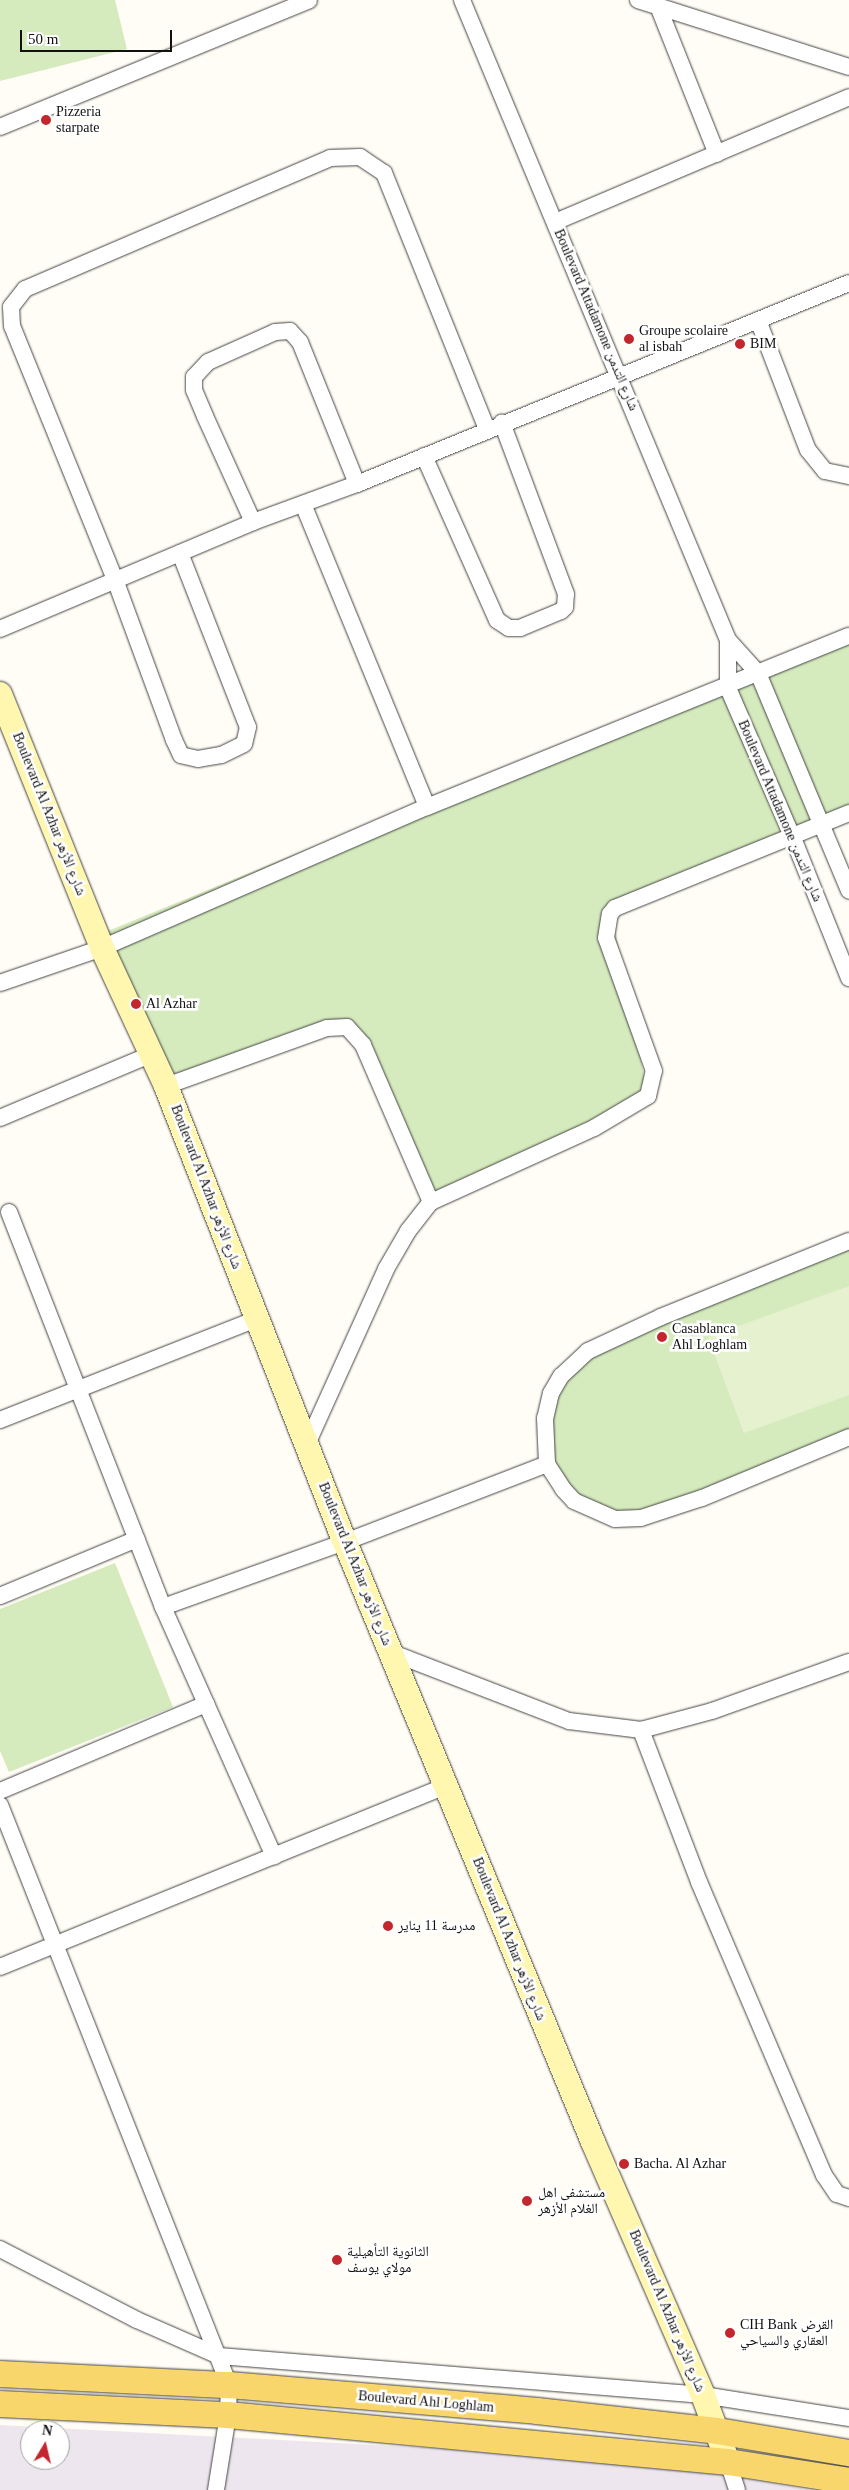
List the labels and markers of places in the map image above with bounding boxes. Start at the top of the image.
place label: Pizzeria starpate [56,104,101,136]
marker: Pizzeria starpate [40,114,52,126]
place label: Groupe scolaire al isbah [639,323,728,356]
marker: Groupe scolaire al isbah [623,333,635,345]
place label: BIM [750,336,776,352]
marker: BIM [734,338,746,350]
place label: Al Azhar [146,996,198,1012]
marker: Al Azhar [130,998,142,1010]
place label: Casablanca Ahl Loghlam [672,1321,747,1354]
marker: Casablanca Ahl Loghlam [656,1331,668,1343]
place label: مدرسة 11 يناير [398,1918,475,1934]
marker: مدرسة 11 يناير [382,1920,394,1932]
place label: Bacha. Al Azhar [634,2156,728,2172]
marker: Bacha. Al Azhar [618,2158,630,2170]
place label: مستشفى اهل الغلام الأزهر [538,2185,605,2218]
marker: مستشفى اهل الغلام الأزهر [520,2194,534,2208]
place label: الثانوية التأهيلية مولاي يوسف [347,2244,429,2276]
marker: الثانوية التأهيلية مولاي يوسف [331,2254,343,2266]
place label: CIH Bank القرض العقاري والسياحي [740,2317,833,2350]
marker: CIH Bank القرض العقاري والسياحي [724,2327,736,2339]

